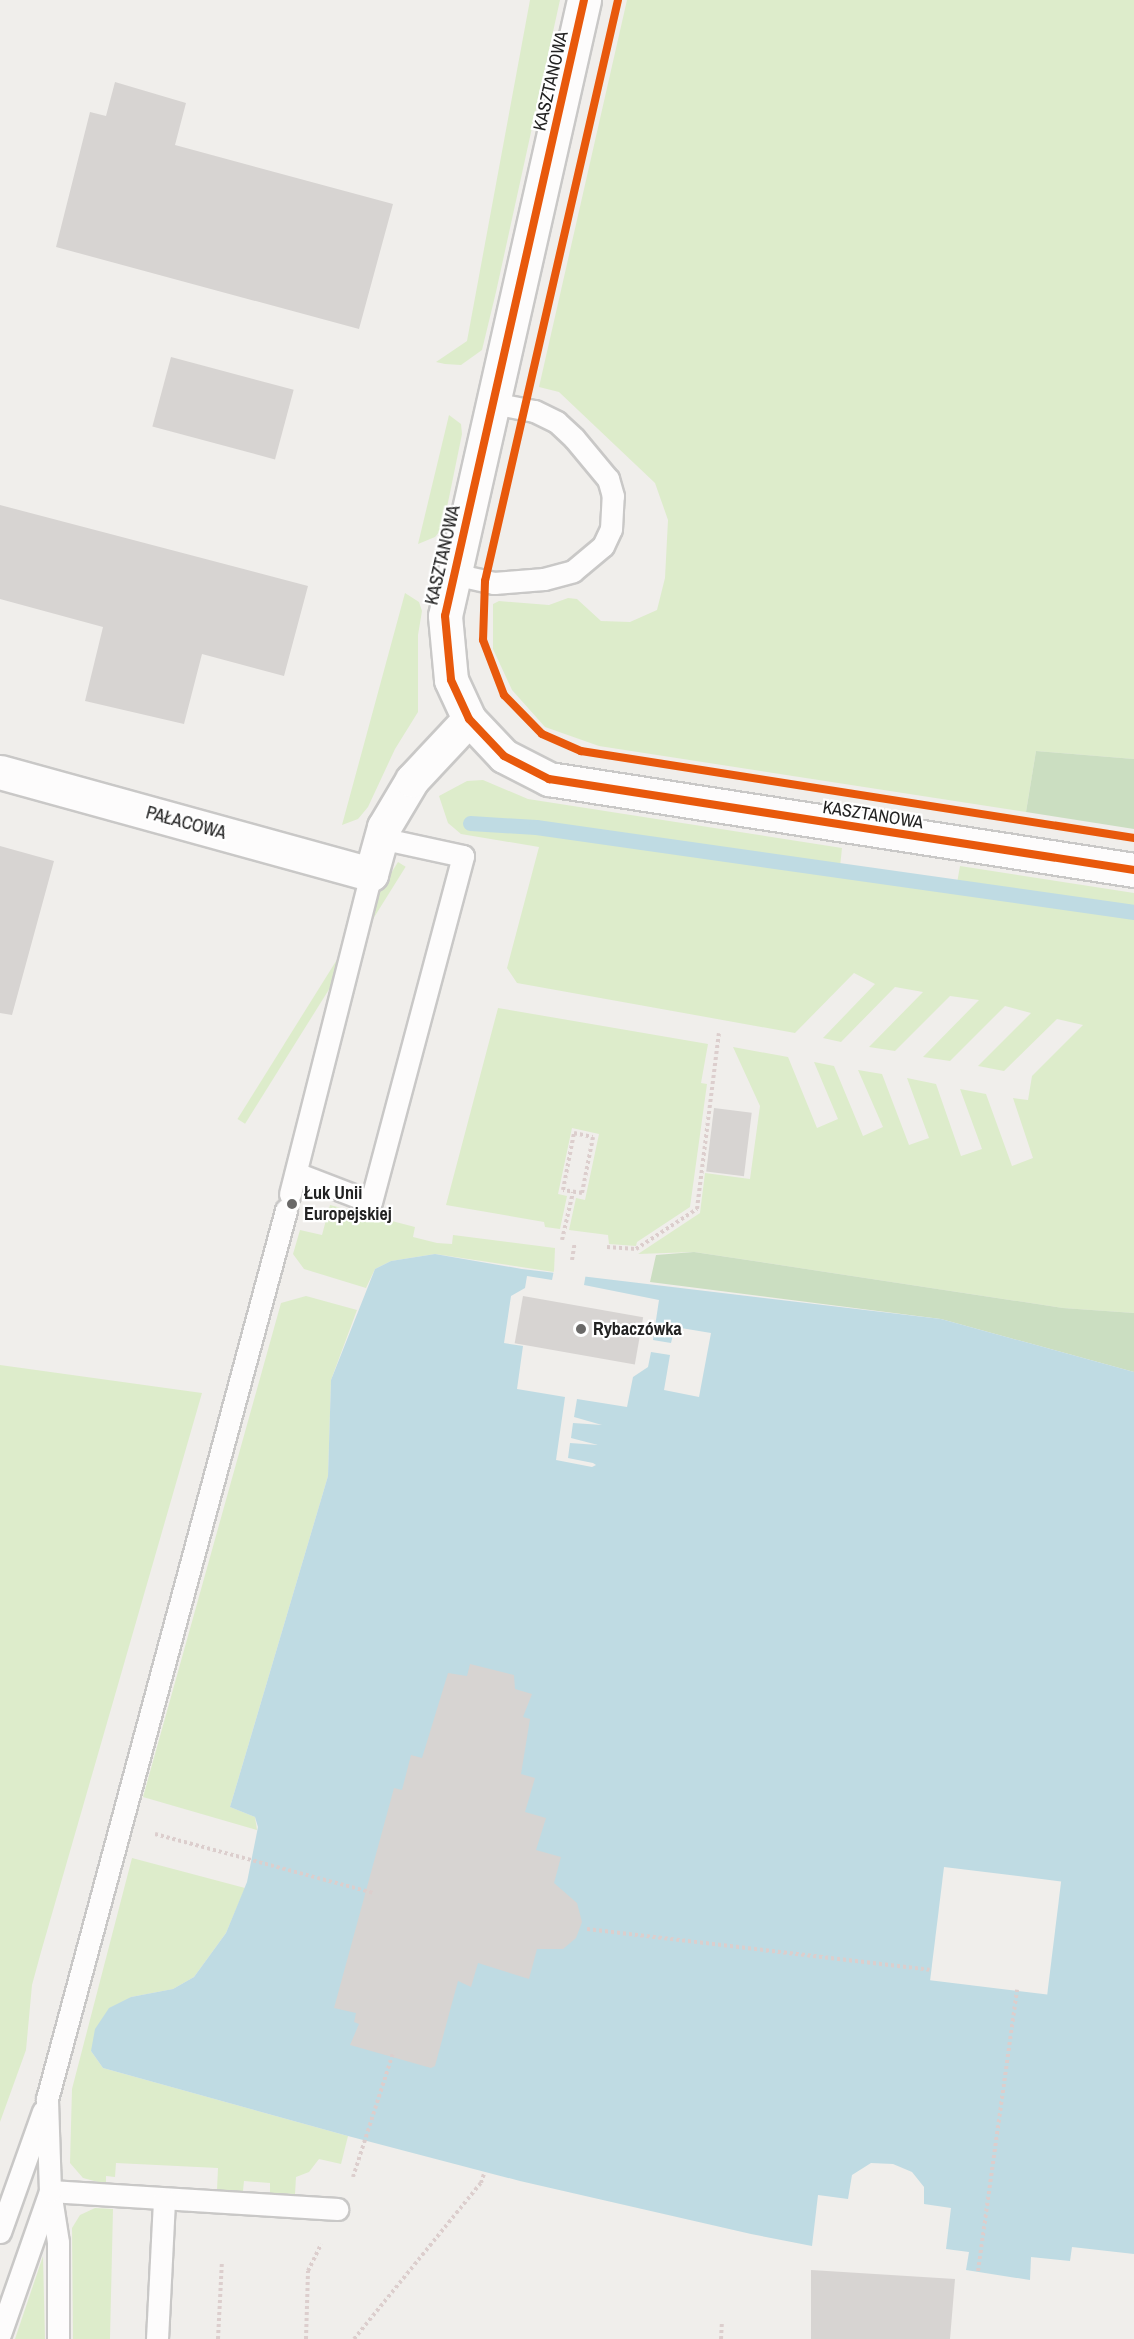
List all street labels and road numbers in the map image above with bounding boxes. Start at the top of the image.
street label: KASZTANOWA [529,29,573,133]
street label: KASZTANOWA [421,503,465,607]
street label: KASZTANOWA [821,796,925,834]
street label: PAŁACOWA [144,802,228,844]

